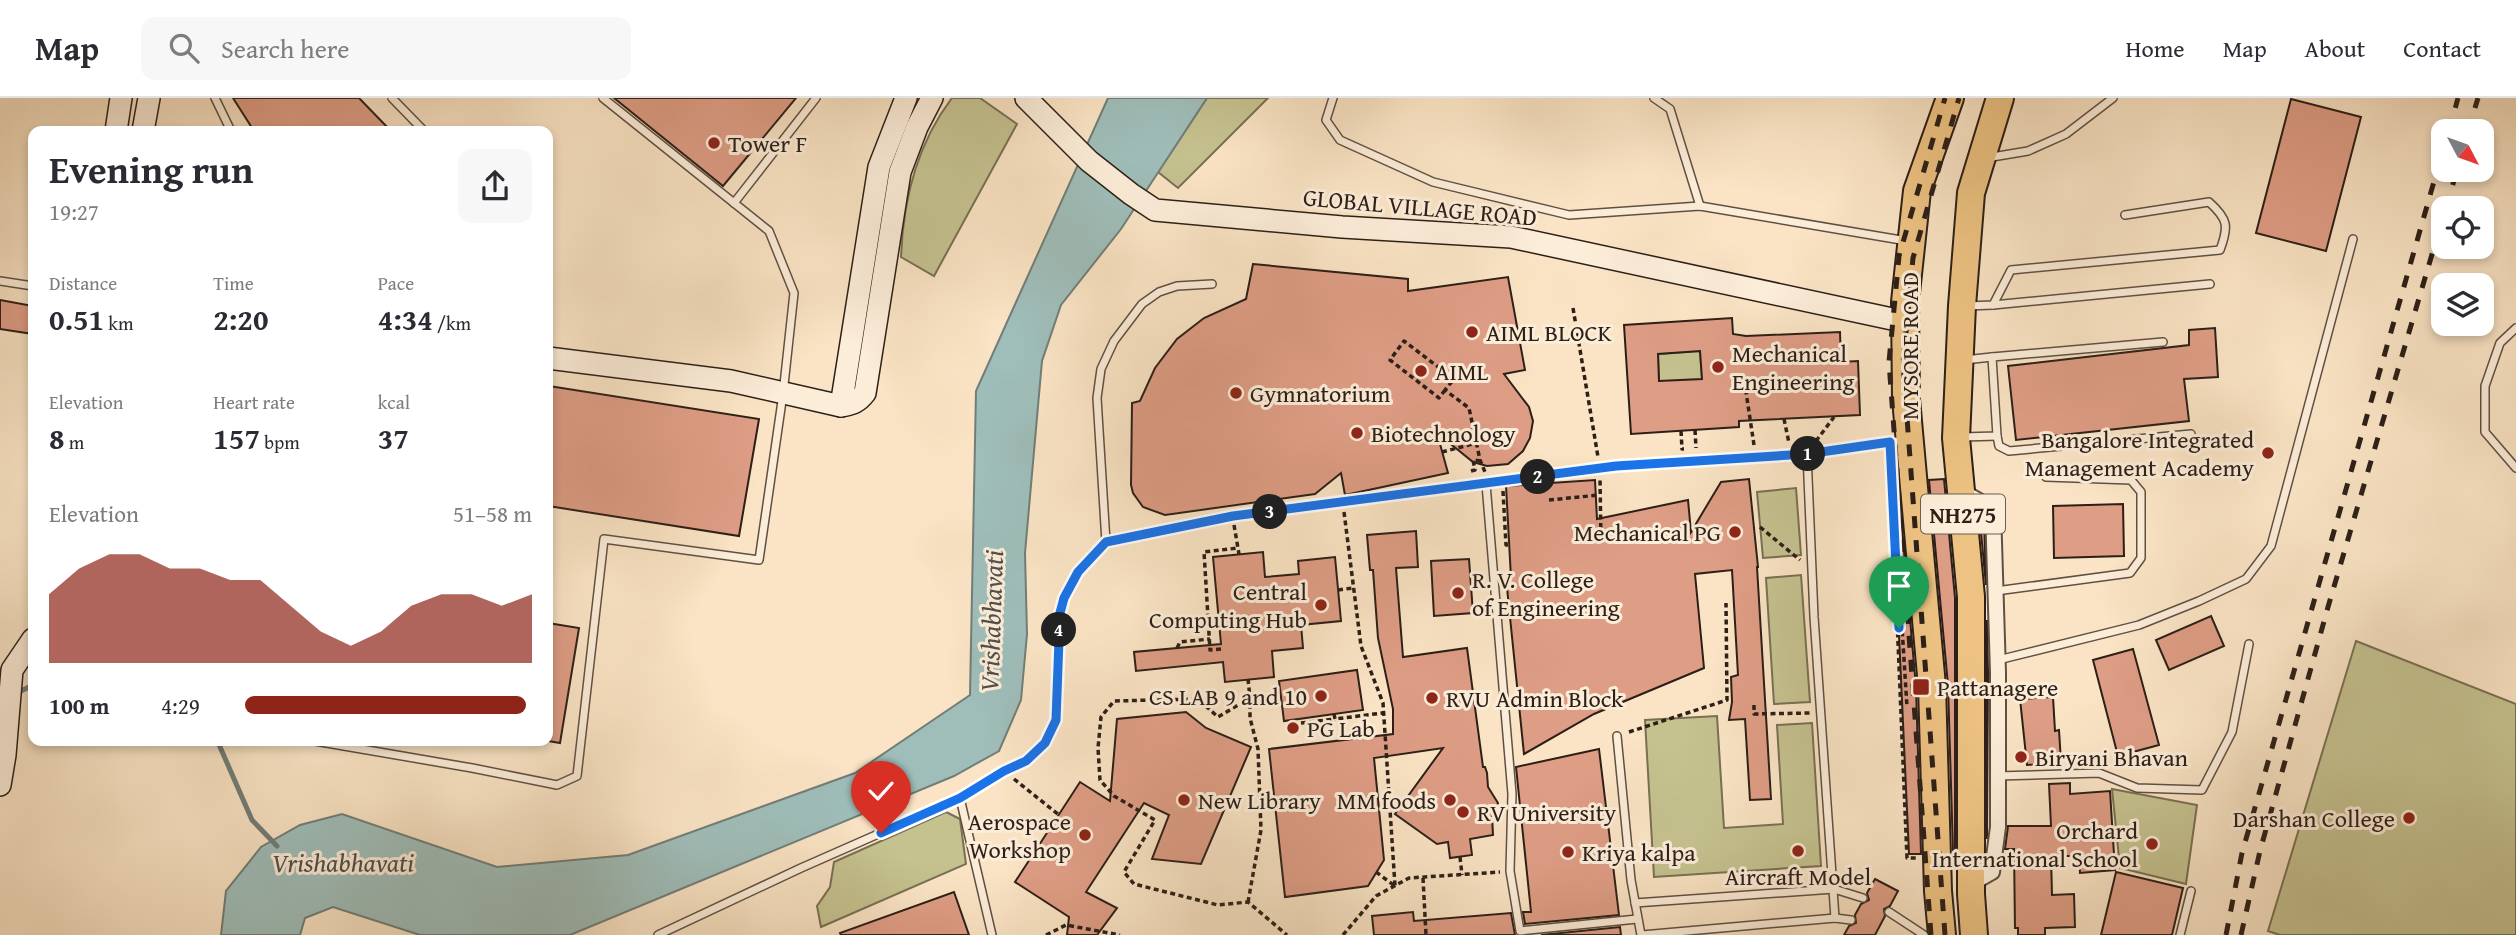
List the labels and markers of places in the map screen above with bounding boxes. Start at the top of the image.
place label: Tower F [728,126,807,161]
marker: Tower F [706,135,722,151]
place label: AIML BLOCK [1486,315,1613,350]
marker: AIML BLOCK [1464,324,1480,340]
place label: Mechanical Engineering [1732,336,1854,399]
place label: AIML [1435,354,1489,389]
marker: Mechanical Engineering [1710,359,1726,375]
marker: AIML [1413,363,1429,379]
place label: Gymnatorium [1250,376,1391,411]
marker: Gymnatorium [1228,385,1244,401]
place label: Biotechnology [1371,416,1516,451]
place label: Bangalore Integrated Management Academy [2025,422,2254,485]
marker: Biotechnology [1349,425,1365,441]
pin: 1 [1790,436,1826,472]
marker: Bangalore Integrated Management Academy [2260,445,2276,461]
pin: 2 [1520,460,1556,494]
pin: 3 [1252,494,1288,530]
place label: Mechanical PG [1574,515,1721,550]
marker: Mechanical PG [1727,524,1743,540]
pin [1869,556,1929,628]
place label: R. V. College of Engineering [1472,562,1620,625]
place label: Central Computing Hub [1149,574,1307,637]
marker: R. V. College of Engineering [1450,585,1466,601]
marker: Central Computing Hub [1313,597,1329,613]
pin: 4 [1042,612,1076,648]
place label: Pattanagere [1937,670,2058,705]
marker: Pattanagere [1911,677,1931,697]
place label: CS LAB 9 and 10 [1149,679,1307,714]
place label: RVU Admin Block [1446,681,1624,716]
marker: CS LAB 9 and 10 [1313,688,1329,704]
marker: RVU Admin Block [1424,690,1440,706]
place label: PG Lab [1307,711,1375,746]
marker: PG Lab [1285,720,1301,736]
place label: Biryani Bhavan [2035,740,2189,775]
marker: Biryani Bhavan [2013,749,2029,765]
pin [851,761,911,833]
place label: New Library [1198,783,1321,818]
place label: MM foods [1337,783,1436,818]
marker: New Library [1176,792,1192,808]
marker: MM foods [1442,792,1458,808]
place label: RV University [1477,795,1616,830]
place label: Darshan College [2233,801,2395,836]
place label: Aerospace Workshop [968,804,1071,867]
marker: RV University [1455,804,1471,820]
marker: Darshan College [2401,810,2417,826]
place label: Orchard International School [1932,813,2138,876]
marker: Aerospace Workshop [1077,827,1093,843]
place label: Kriya kalpa [1582,835,1696,870]
marker: Orchard International School [2144,836,2160,852]
marker: Aircraft Model [1790,843,1806,859]
marker: Kriya kalpa [1560,844,1576,860]
place label: Aircraft Model [1725,859,1872,894]

